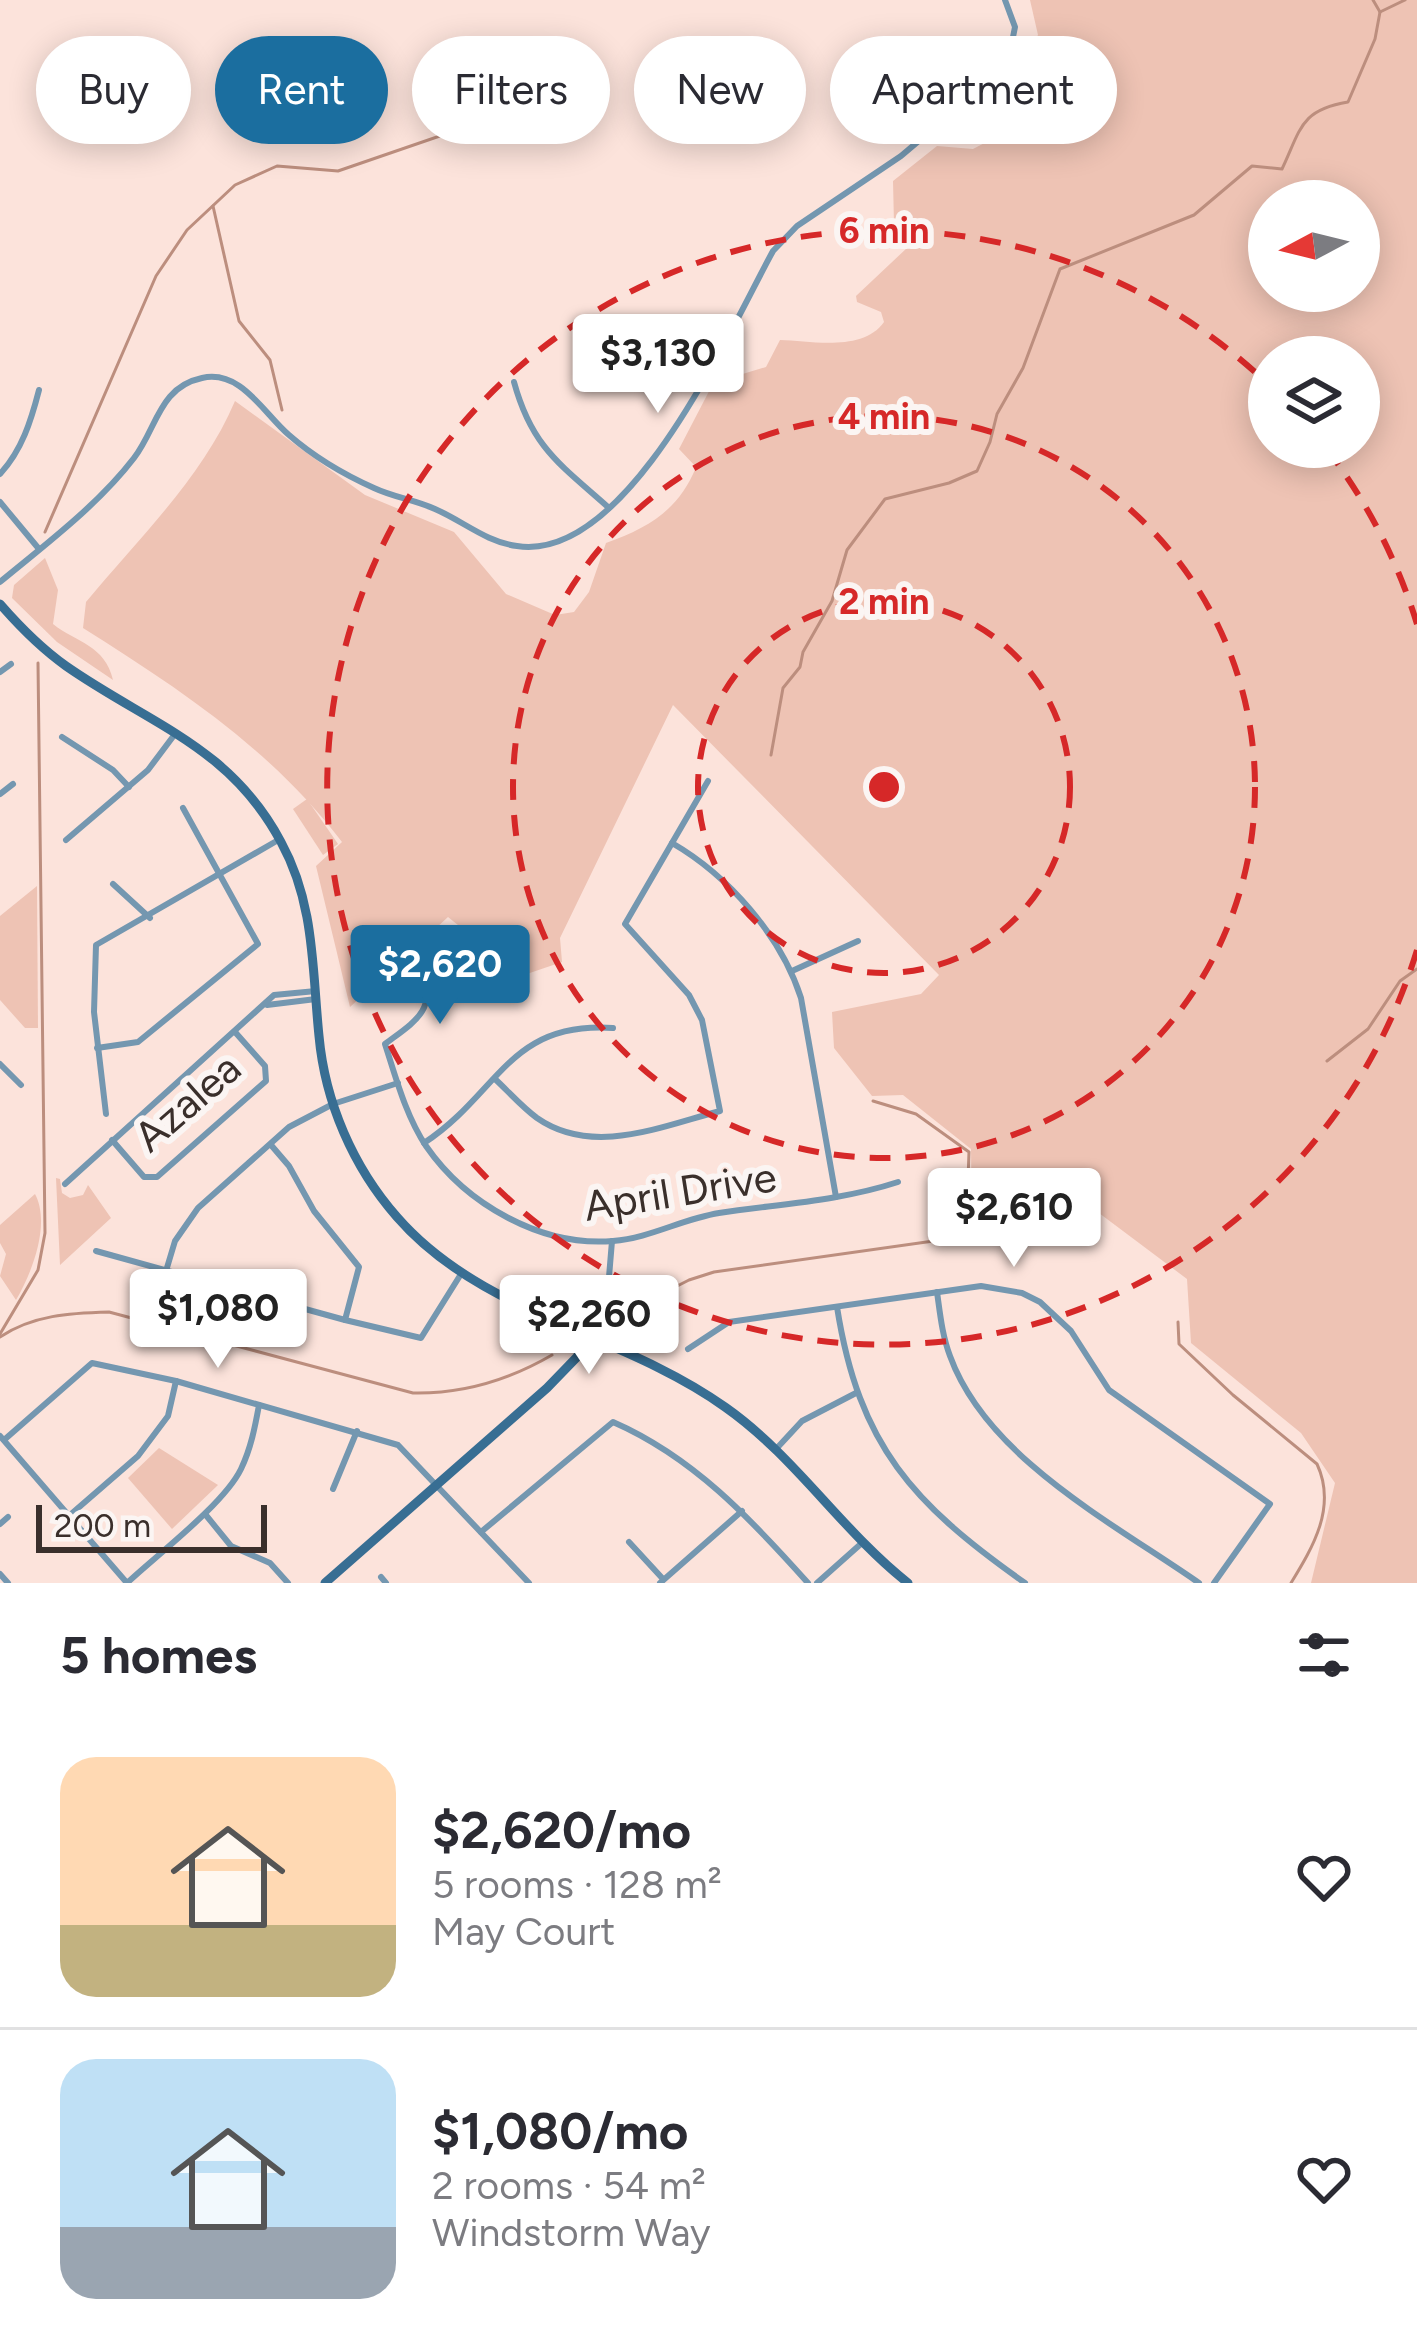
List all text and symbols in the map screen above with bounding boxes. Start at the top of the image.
chip: Buy [36,36,191,144]
chip: Rent [215,36,388,144]
chip: Filters [412,36,610,144]
chip: New [634,36,806,144]
chip: Apartment [830,36,1117,144]
north arrow [1248,180,1380,312]
map controls [1248,180,1380,468]
text: 6 min [839,209,929,252]
pin: $3,130 [560,314,756,416]
text: $3,130 [600,329,716,376]
button: layers [1248,336,1380,468]
text: 4 min [838,395,930,438]
text: 2 min [839,580,929,623]
centre of rings [863,766,905,808]
pin: $2,620 [342,925,538,1027]
text: $2,620 [378,940,502,987]
street label: Azalea [124,1042,251,1162]
street label: April Drive [580,1151,780,1232]
pin: $2,610 [916,1168,1112,1270]
text: $2,610 [955,1183,1073,1230]
pin: $1,080 [120,1269,316,1371]
pin: $2,260 [491,1275,687,1377]
text: $1,080 [157,1284,279,1331]
text: $2,260 [527,1290,651,1337]
scale bar [36,1499,267,1552]
text: 200 m [54,1506,151,1545]
icon: filters [1291,1622,1357,1688]
text: 5 homes [60,1625,257,1686]
text: $2,620/mo [432,1800,691,1861]
icon: home [156,1805,300,1949]
icon: heart [1291,1844,1357,1910]
text: 5 rooms · 128 m² [432,1861,722,1908]
text: May Court [432,1908,615,1955]
text: $1,080/mo [432,2101,688,2162]
icon: home [156,2107,300,2251]
icon: heart [1291,2146,1357,2212]
text: 2 rooms · 54 m² [432,2162,706,2209]
text: Windstorm Way [432,2209,711,2256]

